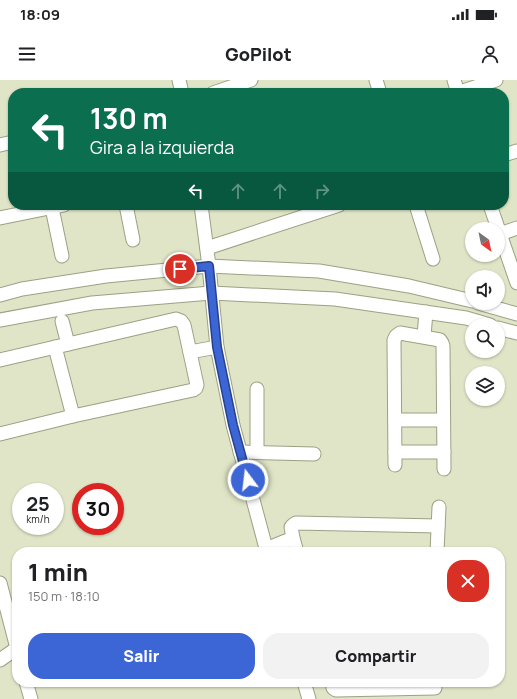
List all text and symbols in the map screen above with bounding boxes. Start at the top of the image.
text: 18:09 [20,4,60,25]
text: GoPilot [225,42,292,66]
icon: menu [16,43,38,65]
icon: person [479,43,501,65]
text: 130 m [90,99,168,137]
icon: left [24,104,76,156]
text: Gira a la izquierda [90,135,234,159]
icon: left [185,180,207,202]
icon: ahead [227,180,249,202]
icon: ahead [269,180,291,202]
icon: right [311,180,333,202]
north arrow [465,222,505,262]
map controls [465,222,505,406]
pin [163,252,197,286]
icon: arrive [169,258,191,280]
button: sound [465,270,505,310]
button: search [465,318,505,358]
button: layers [465,366,505,406]
position arrow [227,459,269,501]
speed limit sign: 30 [72,483,124,535]
text: 25 [26,490,50,517]
text: km/h [26,512,50,526]
text: 1 min [28,555,88,588]
button: close [447,560,489,602]
text: 150 m · 18:10 [28,587,100,605]
button: Salir [28,633,255,679]
button: Compartir [263,633,489,679]

